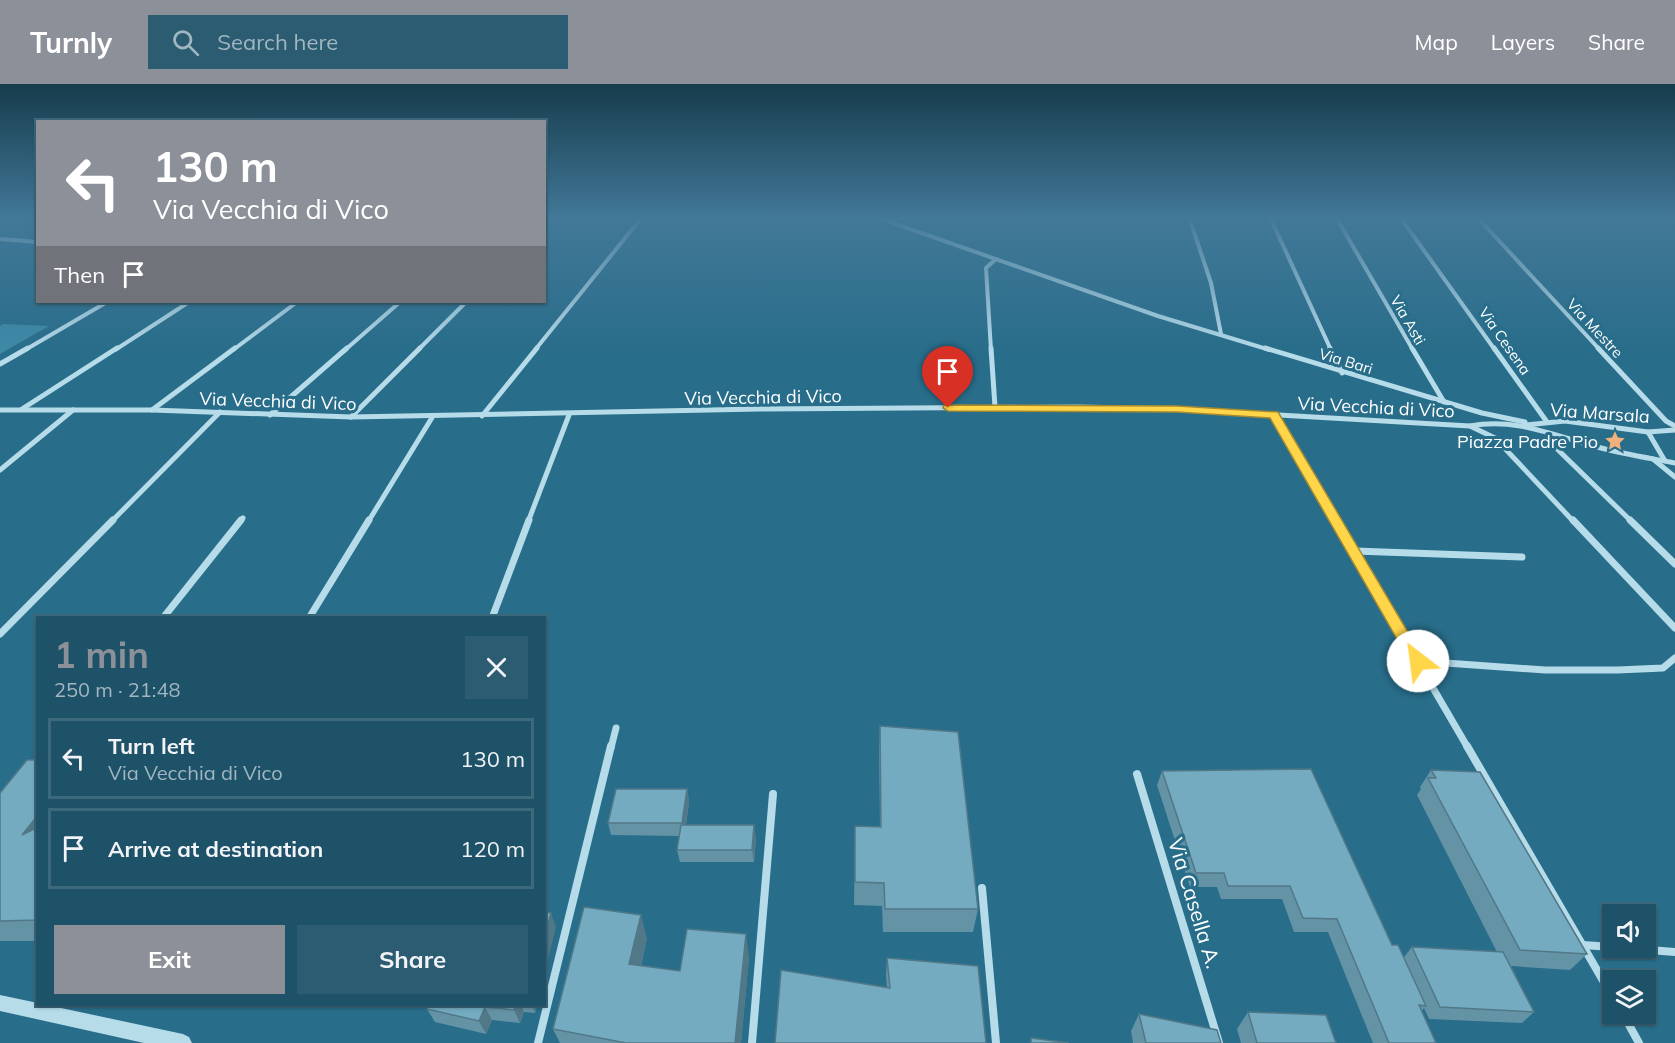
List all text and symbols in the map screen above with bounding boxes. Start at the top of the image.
search box [148,15,568,69]
text: Turnly [30,25,112,60]
icon: search [169,26,202,59]
text: Search here [217,28,338,56]
text: Map [1415,29,1458,55]
text: Layers [1491,29,1555,55]
text: Share [1588,29,1645,55]
text: 130 m [153,140,278,193]
icon: left [54,144,132,222]
text: Via Vecchia di Vico [153,192,389,226]
icon: arrive [117,258,150,291]
text: Then [54,261,105,289]
street label: Via Asti [1386,292,1430,348]
street label: Via Mestre [1563,294,1627,362]
street label: Via Cesena [1475,304,1535,378]
street label: Via Bari [1317,344,1375,378]
pin [922,346,973,408]
icon: arrive [931,355,964,388]
street label: Via Vecchia di Vico [684,384,842,410]
street label: Via Vecchia di Vico [199,387,357,415]
street label: Via Vecchia di Vico [1297,391,1455,423]
street label: Via Marsala [1549,398,1651,428]
place icon: Piazza Padre Pio [1603,429,1627,453]
place label: Piazza Padre Pio [1457,430,1598,453]
position arrow [1386,629,1450,693]
text: 1 min [54,632,149,677]
button: close [465,636,528,699]
text: 250 m · 21:48 [54,677,180,702]
text: Turn left [108,732,195,760]
icon: left [57,742,90,775]
text: 130 m [460,745,525,773]
text: Via Vecchia di Vico [108,760,283,785]
icon: arrive [57,832,90,865]
text: Arrive at destination [108,835,323,863]
text: 120 m [460,835,525,863]
street label: Via Casella A. [1163,835,1227,971]
map controls [1602,904,1656,1024]
button: sound [1602,904,1656,958]
button: Exit [54,925,285,994]
button: Share [297,925,528,994]
button: layers [1602,970,1656,1024]

